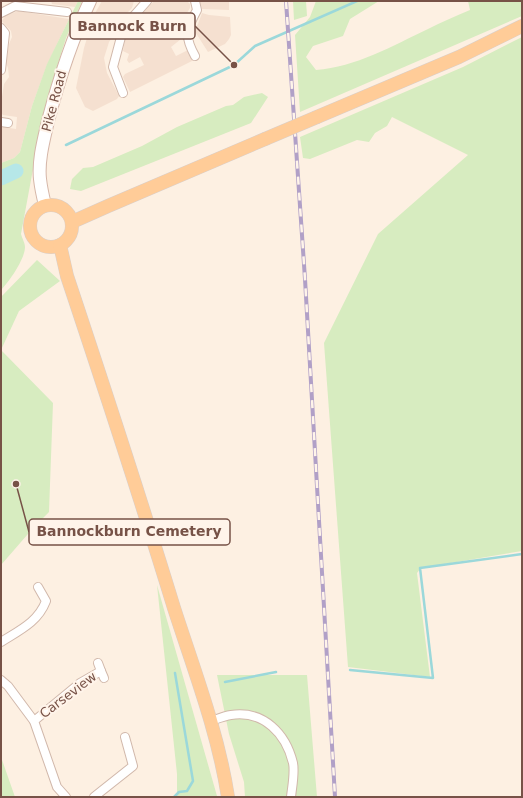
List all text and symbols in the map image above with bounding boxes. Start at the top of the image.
callout: Bannock Burn [70,13,195,39]
text: Bannock Burn [77,18,187,34]
street label: Pike Road [39,69,69,133]
callout: Bannockburn Cemetery [29,519,230,545]
text: Bannockburn Cemetery [36,523,222,539]
street label: Carseview [37,669,100,721]

